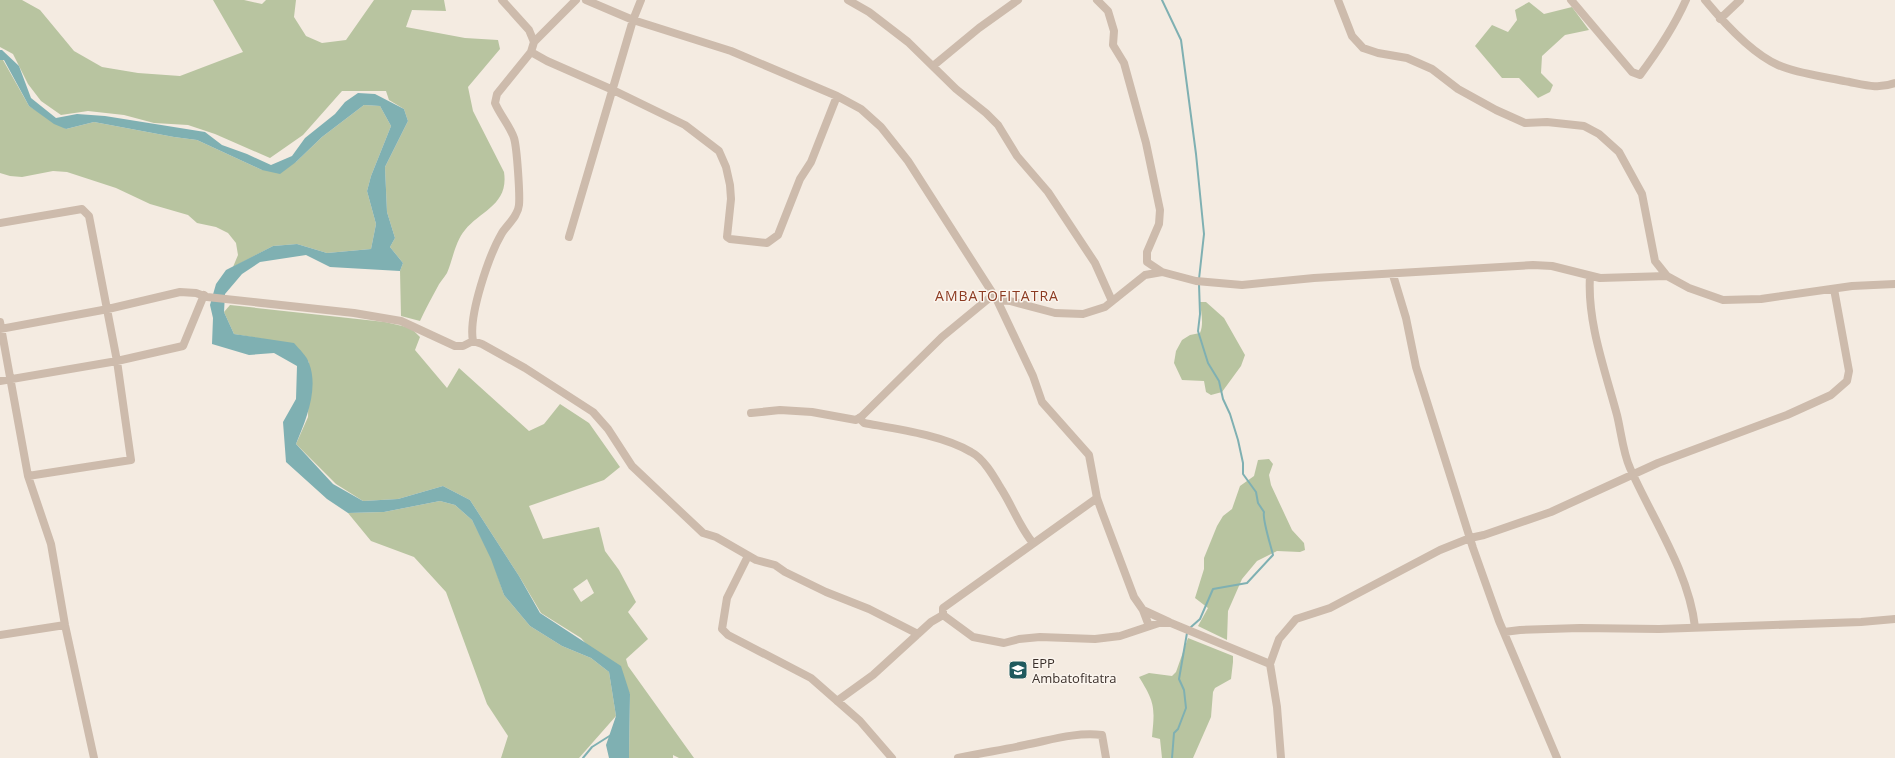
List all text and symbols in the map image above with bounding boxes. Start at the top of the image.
district label: AMBATOFITATRA [935,286,1059,305]
place label: EPP Ambatofitatra [1032,654,1117,687]
school or university icon: EPP Ambatofitatra [1007,659,1029,681]

